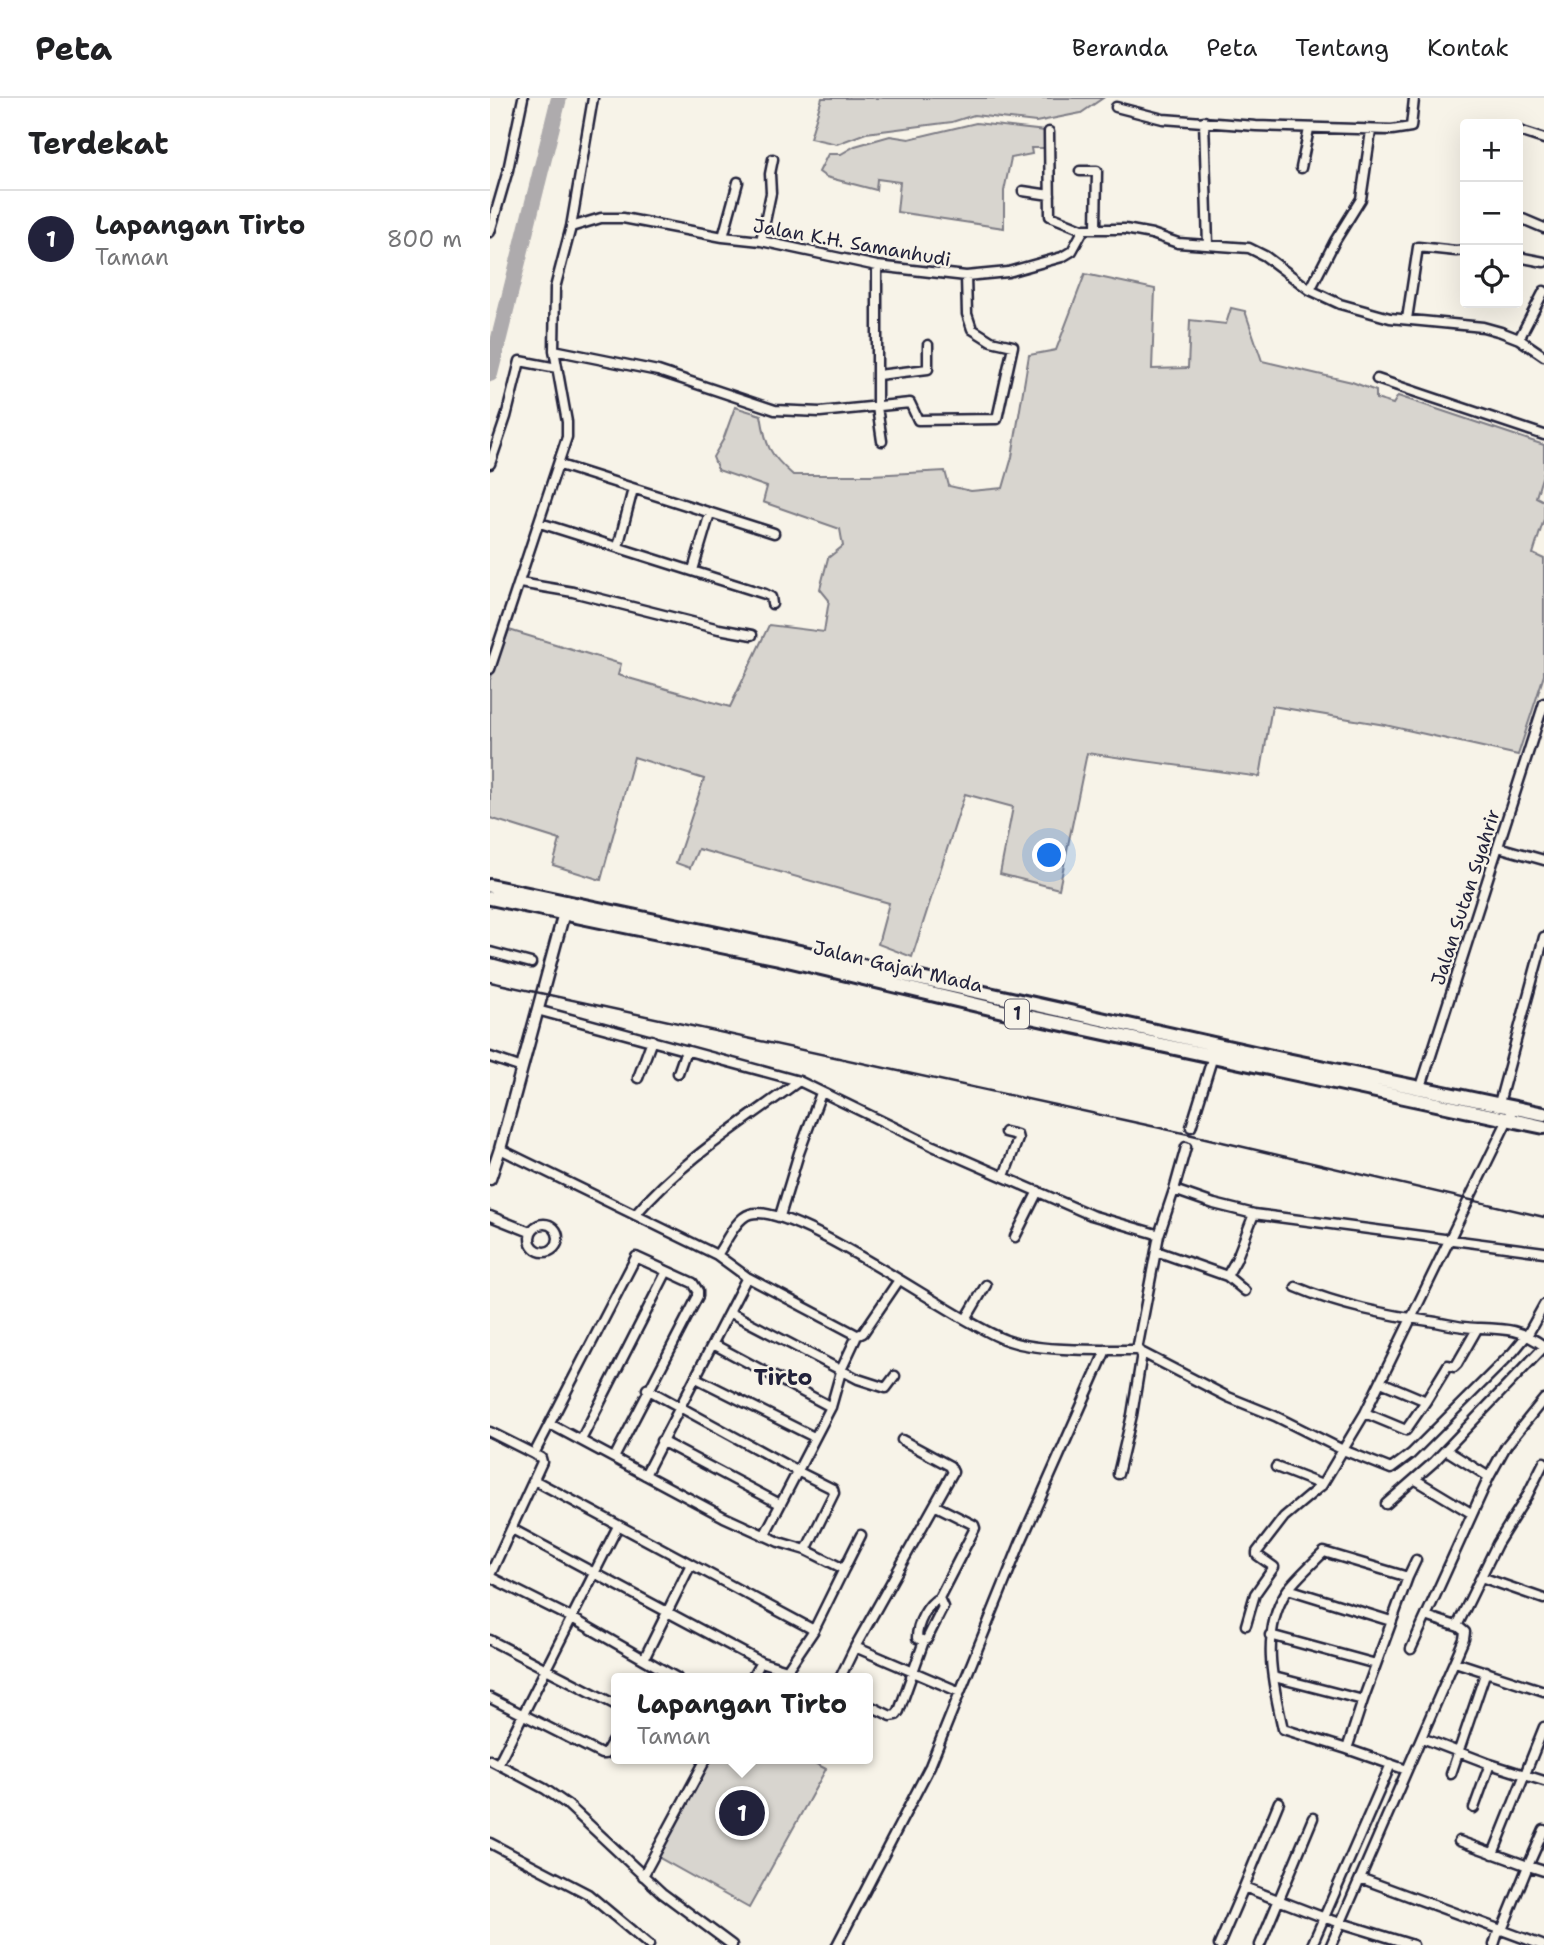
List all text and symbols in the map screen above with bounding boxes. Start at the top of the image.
text: Peta [35,26,112,71]
text: Beranda [1072,32,1168,64]
text: Peta [1206,32,1257,64]
text: Tentang [1295,32,1389,64]
text: Kontak [1427,32,1509,64]
map controls [1460,119,1523,308]
button: + [1460,119,1523,182]
text: Terdekat [28,123,168,164]
button: − [1460,182,1523,245]
text: Lapangan Tirto [95,207,305,242]
street label: Jalan K.H. Samanhudi [751,213,953,272]
text: 1 [46,224,56,254]
text: 800 m [387,224,462,254]
text: Taman [95,242,169,272]
button: locate [1460,245,1523,308]
street label: Jalan Sutan Syahrir [1425,806,1506,988]
your location [1032,838,1066,872]
street label: Jalan Gajah Mada [811,935,985,998]
road number: 1 [1005,1000,1029,1029]
district label: Tirto [754,1362,812,1392]
popup [611,1673,873,1764]
text: Lapangan Tirto [637,1686,847,1721]
text: Taman [637,1721,711,1751]
pin: 1 [719,1787,765,1839]

